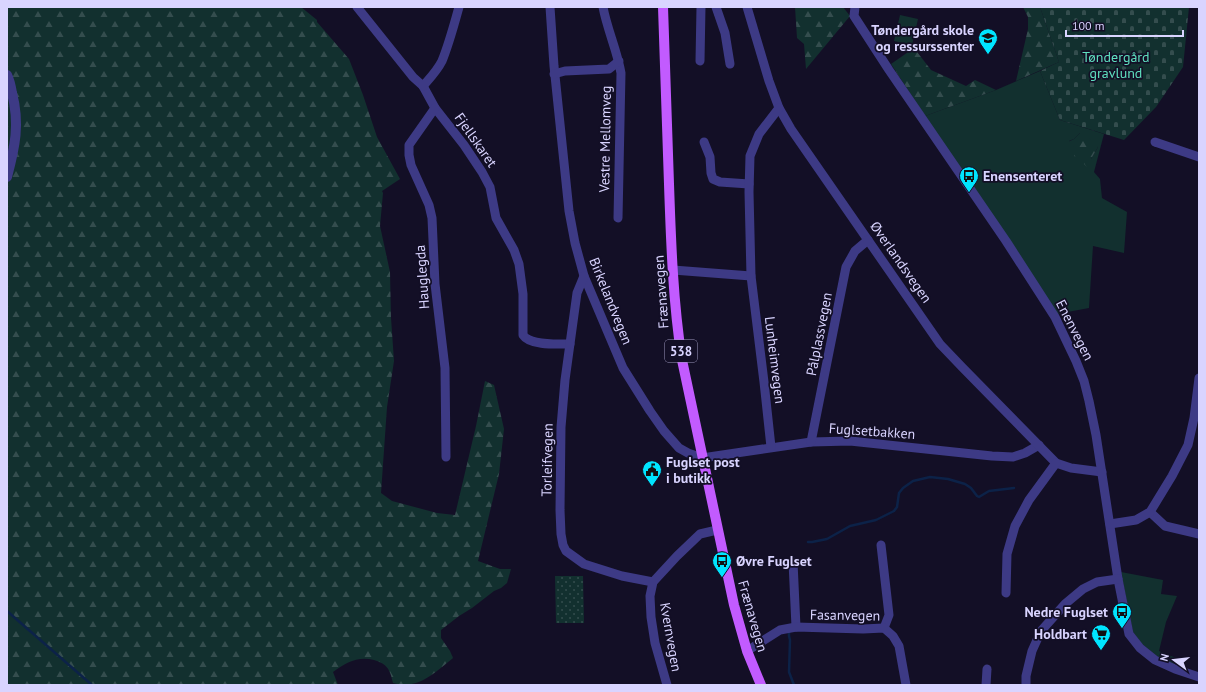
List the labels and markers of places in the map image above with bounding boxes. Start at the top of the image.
place label: Tøndergård skole og ressurssenter [871,21,974,55]
school or university icon: Tøndergård skole og ressurssenter [977,27,999,55]
bus stop icon: Enensenteret [958,165,980,193]
place label: Enensenteret [983,167,1062,185]
place label: Fuglset post i butikk [666,453,740,487]
public building icon: Fuglset post i butikk [641,459,663,487]
bus stop icon: Øvre Fuglset [711,550,733,578]
place label: Øvre Fuglset [736,552,812,570]
bus stop icon: Nedre Fuglset [1111,601,1133,629]
place label: Nedre Fuglset [1024,603,1108,621]
supermarket icon: Holdbart [1090,623,1112,651]
place label: Holdbart [1034,625,1087,643]

